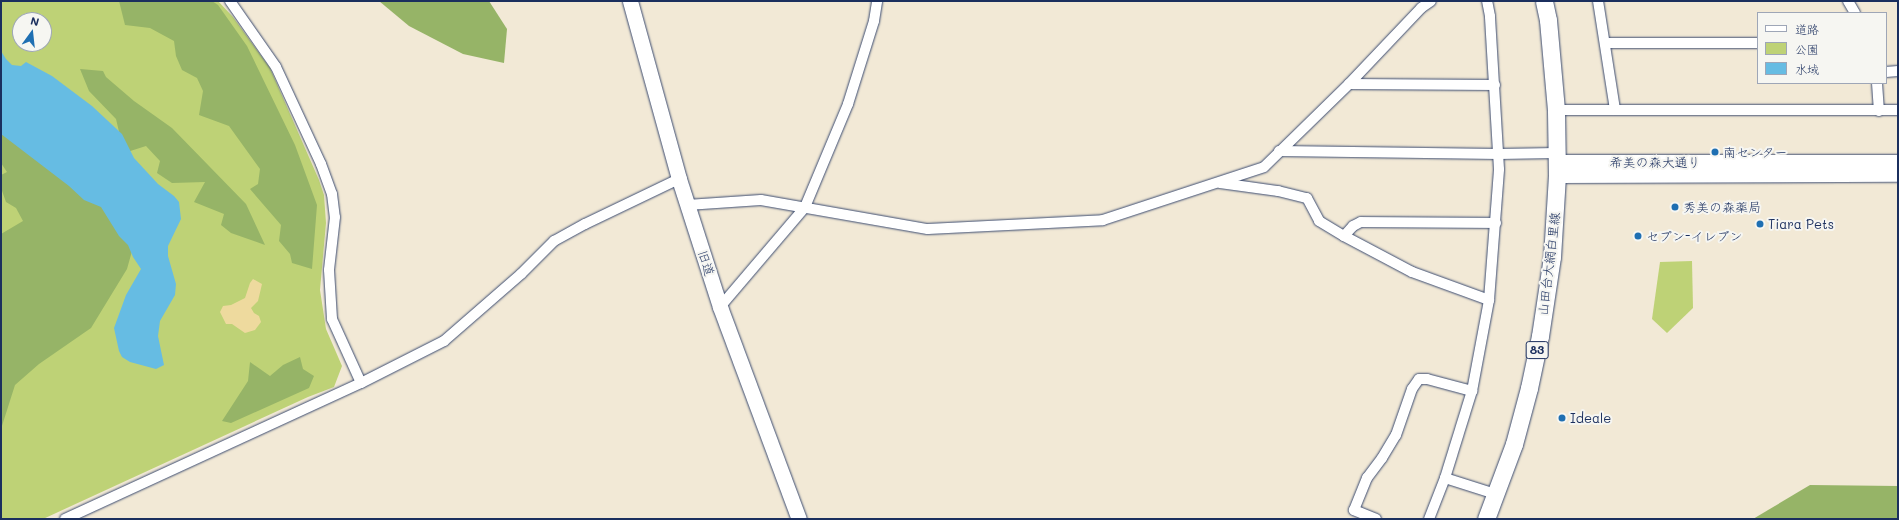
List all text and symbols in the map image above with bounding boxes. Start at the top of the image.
north arrow [12,12,52,52]
legend [1757,12,1887,84]
text: N [29,13,41,29]
text: 道路 [1795,21,1819,37]
text: 公園 [1795,41,1819,57]
text: 水域 [1795,61,1819,77]
place label: 南センター [1723,144,1788,160]
marker: 南センター [1710,147,1720,157]
street label: 希美の森大通り [1610,154,1700,170]
place label: 秀美の森薬局 [1683,199,1761,215]
marker: 秀美の森薬局 [1670,202,1680,212]
street label: 山田台大網白里線 [1535,211,1563,317]
place label: Tiara Pets [1768,216,1834,232]
marker: Tiara Pets [1755,219,1765,229]
place label: セブン-イレブン [1646,228,1742,244]
marker: セブン-イレブン [1633,231,1643,241]
street label: 旧道 [695,248,717,278]
road number: 83 [1525,340,1549,360]
place label: Ideale [1570,410,1611,426]
marker: Ideale [1557,413,1567,423]

